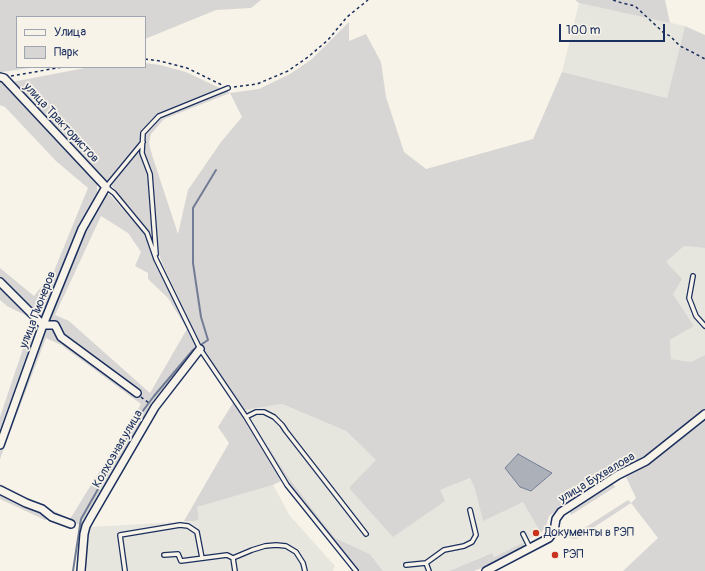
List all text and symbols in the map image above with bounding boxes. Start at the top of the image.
legend [16,16,146,68]
scale bar [561,16,667,42]
text: 100 m [566,23,600,38]
text: Улица [54,25,86,40]
text: Парк [54,45,79,60]
street label: улица Трактористов [20,80,102,166]
street label: улица Пионеров [17,269,59,351]
street label: Колхозная улица [90,407,146,491]
street label: улица Бухвалова [556,450,638,506]
place label: Документы в РЭП [544,526,634,540]
marker: Документы в РЭП [531,528,541,538]
place label: РЭП [563,548,583,562]
marker: РЭП [550,550,560,560]

